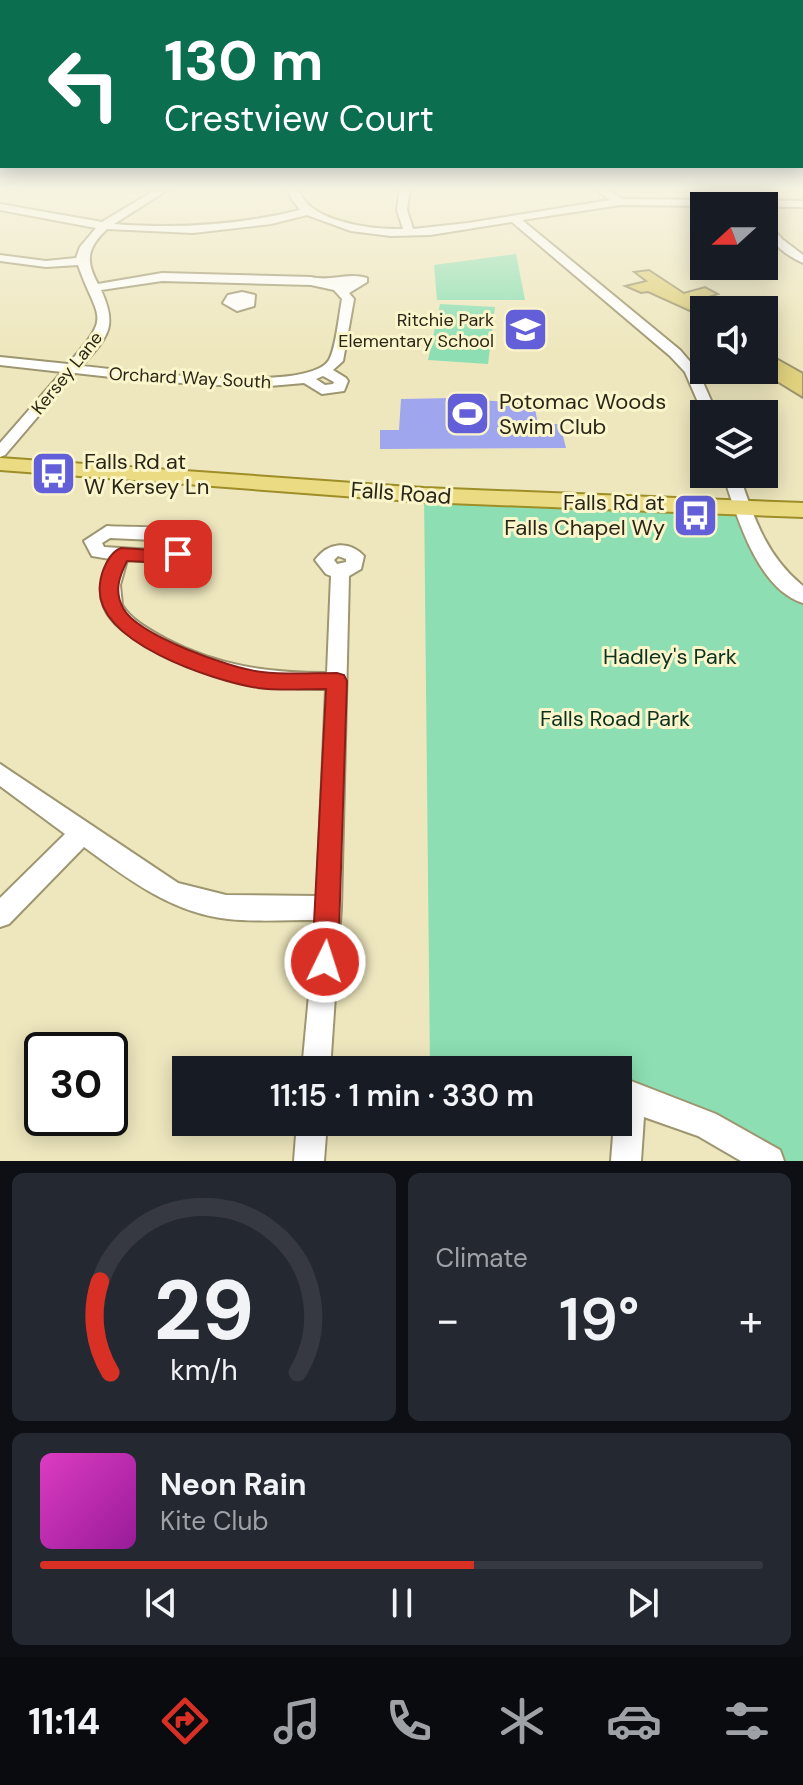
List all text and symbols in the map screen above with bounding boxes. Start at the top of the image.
text: 130 m [164,24,323,97]
icon: left [32,32,136,136]
text: Crestview Court [164,95,434,142]
north arrow [690,192,778,280]
map controls [690,192,778,488]
button: sound [690,296,778,384]
school or university icon: Ritchie Park Elementary School [501,306,549,354]
place label: Ritchie Park Elementary School [338,308,494,353]
street label: Kersey Lane [26,326,108,420]
street label: Orchard Way South [108,362,272,394]
place label: Potomac Woods Swim Club [499,387,666,441]
sports icon: Potomac Woods Swim Club [444,390,492,438]
button: layers [690,400,778,488]
place label: Falls Rd at W Kersey Ln [84,447,209,501]
bus stop icon: Falls Rd at W Kersey Ln [29,450,77,498]
street label: Falls Road [350,475,452,511]
place label: Falls Rd at Falls Chapel Wy [504,488,665,542]
bus stop icon: Falls Rd at Falls Chapel Wy [672,491,720,539]
pin [144,520,212,588]
icon: arrive [156,532,200,576]
park label: Hadley's Park [603,642,737,671]
park label: Falls Road Park [540,704,690,733]
position arrow [283,920,367,1004]
speed limit sign: 30 [24,1032,128,1136]
text: 11:15 · 1 min · 330 m [270,1076,534,1115]
text: Climate [436,1241,528,1275]
text: 29 [154,1256,254,1365]
text: 19° [559,1280,639,1359]
text: − [436,1291,460,1349]
text: + [739,1291,763,1349]
text: km/h [170,1352,238,1389]
text: Neon Rain [160,1465,306,1504]
text: Kite Club [160,1504,269,1538]
icon: previous [139,1581,183,1625]
icon: pause [380,1581,424,1625]
icon: next [621,1581,665,1625]
icon: directions [157,1693,213,1749]
icon: music [269,1693,325,1749]
icon: phone [381,1693,437,1749]
icon: climate [494,1693,550,1749]
icon: car [606,1693,662,1749]
icon: filters [719,1693,775,1749]
text: 11:14 [28,1698,100,1745]

